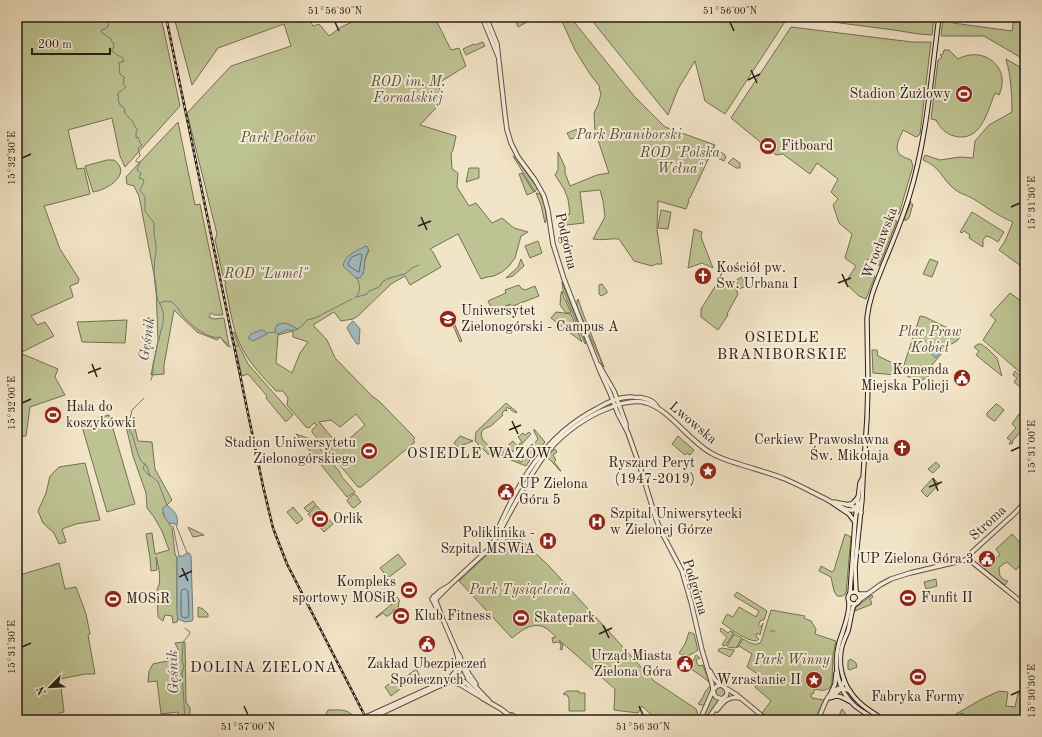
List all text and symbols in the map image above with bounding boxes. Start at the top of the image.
text: 51°56'30"N [308,6,363,16]
text: 51°56'00"N [703,6,758,16]
scale bar [32,30,110,56]
text: 200 m [38,39,72,51]
park label: ROD im. M. Fornalskiej [370,75,445,106]
place label: Stadion Żużlowy [849,84,952,101]
sports icon: Stadion Żużlowy [954,84,974,104]
park label: Park Braniborski [575,128,682,142]
text: 15°32'30"E [7,131,17,185]
park label: Park Poetów [239,131,316,145]
sports icon: Fitboard [758,136,778,156]
place label: Fitboard [781,139,833,153]
park label: ROD "Polska Wełna" [639,146,720,176]
text: 15°31'30"E [1027,176,1037,230]
street label: Wrocławska [860,205,900,281]
street label: Podgórna [553,211,579,271]
place label: Kościół pw. Św. Urbana I [716,261,798,291]
church icon: Kościół pw. Św. Urbana I [693,266,713,286]
park label: ROD "Lumel" [223,267,309,281]
place label: Uniwersytet Zielonogórski - Campus A [461,304,619,334]
school or university icon: Uniwersytet Zielonogórski - Campus A [438,309,458,329]
water label: Gęśnik [137,316,159,362]
park label: Plac Praw Kobiet [897,325,962,355]
district label: OSIEDLE BRANIBORSKIE [717,331,847,363]
place label: Komenda Miejska Policji [861,363,949,393]
public building icon: Komenda Miejska Policji [952,368,972,388]
text: 15°32'00"E [7,376,17,430]
street label: Lwowska [667,399,720,447]
place label: Hala do koszykówki [66,400,136,430]
sports icon: Hala do koszykówki [43,405,63,425]
text: 15°31'00"E [1027,420,1037,474]
place label: Cerkiew Prawosławna Św. Mikołaja [754,433,889,463]
place label: Stadion Uniwersytetu Zielonogórskiego [224,436,357,466]
church icon: Cerkiew Prawosławna Św. Mikołaja [892,438,912,458]
sports icon: Stadion Uniwersytetu Zielonogórskiego [359,441,379,461]
district label: OSIEDLE WAZÓW [407,443,553,462]
place label: Ryszard Peryt (1947-2019) [608,456,695,486]
place icon: Ryszard Peryt (1947-2019) [698,461,718,481]
place label: UP Zielona Góra 5 [519,477,588,507]
public building icon: UP Zielona Góra 5 [496,482,516,502]
street label: Stroma [967,503,1009,543]
place label: Szpital Uniwersytecki w Zielonej Górze [610,507,742,537]
sports icon: Orlik [310,509,330,529]
place label: Orlik [333,512,363,526]
hospital icon: Szpital Uniwersytecki w Zielonej Górze [587,512,607,532]
place label: Poliklinika - Szpital MSWiA [440,526,535,556]
hospital icon: Poliklinika - Szpital MSWiA [538,531,558,551]
public building icon: UP Zielona Góra 3 [977,549,997,569]
place label: UP Zielona Góra 3 [859,552,974,566]
street label: Podgórna [680,557,710,617]
place label: Kompleks sportowy MOSiR [292,575,396,605]
sports icon: Kompleks sportowy MOSiR [399,580,419,600]
park label: Park Tysiąclecia [468,583,571,598]
sports icon: Funfit II [898,588,918,608]
sports icon: MOSiR [103,589,123,609]
place label: Funfit II [921,591,973,605]
place label: MOSiR [126,592,170,606]
sports icon: Klub Fitness [391,606,411,626]
sports icon: Skatepark [511,608,531,628]
place label: Klub Fitness [414,609,491,623]
place label: Skatepark [534,611,595,625]
text: 15°31'30"E [7,620,17,674]
public building icon: Zakład Ubezpieczeń Społecznych [417,634,437,654]
place label: Urząd Miasta Zielona Góra [591,649,672,679]
water label: Gęśnik [166,650,182,694]
park label: Park Winny [753,653,831,668]
public building icon: Urząd Miasta Zielona Góra [675,654,695,674]
place label: Zakład Ubezpieczeń Społecznych [367,657,487,687]
district label: DOLINA ZIELONA [190,661,338,676]
text: 15°30'30"E [1027,664,1037,718]
north arrow [30,667,70,707]
sports icon: Fabryka Formy [908,667,928,687]
place icon: Wzrastanie II [804,670,824,690]
place label: Wzrastanie II [717,673,801,687]
text: N [35,684,49,697]
place label: Fabryka Formy [871,690,965,704]
text: 51°57'00"N [221,722,276,732]
text: 51°56'30"N [616,722,671,732]

